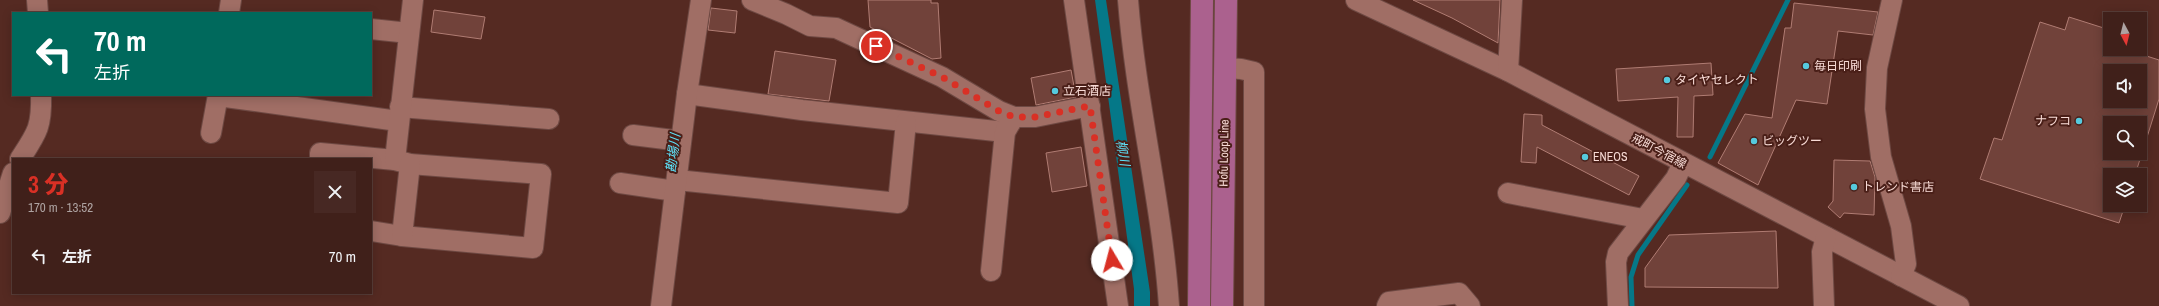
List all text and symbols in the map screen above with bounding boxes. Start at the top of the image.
north arrow [2103,12,2147,56]
map controls [2103,12,2147,212]
text: 70 m [94,22,146,60]
icon: left [28,28,80,80]
pin [859,29,893,63]
icon: arrive [865,35,887,57]
place label: 毎日印刷 [1814,58,1862,74]
text: 左折 [94,60,130,85]
marker: 毎日印刷 [1801,61,1811,71]
button: sound [2103,64,2147,108]
place label: タイヤセレクト [1675,72,1759,88]
marker: タイヤセレクト [1662,75,1672,85]
place label: 立石酒店 [1063,83,1111,99]
marker: 立石酒店 [1050,86,1060,96]
place label: ナフコ [2035,113,2071,129]
marker: ナフコ [2074,116,2084,126]
button: search [2103,116,2147,160]
street label: Hofu Loop Line [1215,119,1233,187]
street label: 戒町今宿線 [1629,130,1689,172]
water label: 勘場川 [662,131,684,173]
place label: ビッグツー [1762,133,1822,149]
marker: ビッグツー [1749,136,1759,146]
water label: 柳川 [1112,139,1134,169]
place label: ENEOS [1593,149,1628,165]
marker: ENEOS [1580,152,1590,162]
text: 3 分 [28,168,68,200]
button: layers [2103,168,2147,212]
button: close [314,171,356,213]
place label: トレンド書店 [1862,179,1934,195]
marker: トレンド書店 [1849,182,1859,192]
text: 170 m · 13:52 [28,199,93,216]
position arrow [1091,239,1133,281]
icon: left [28,245,50,267]
text: 左折 [62,246,92,267]
text: 70 m [329,246,356,267]

